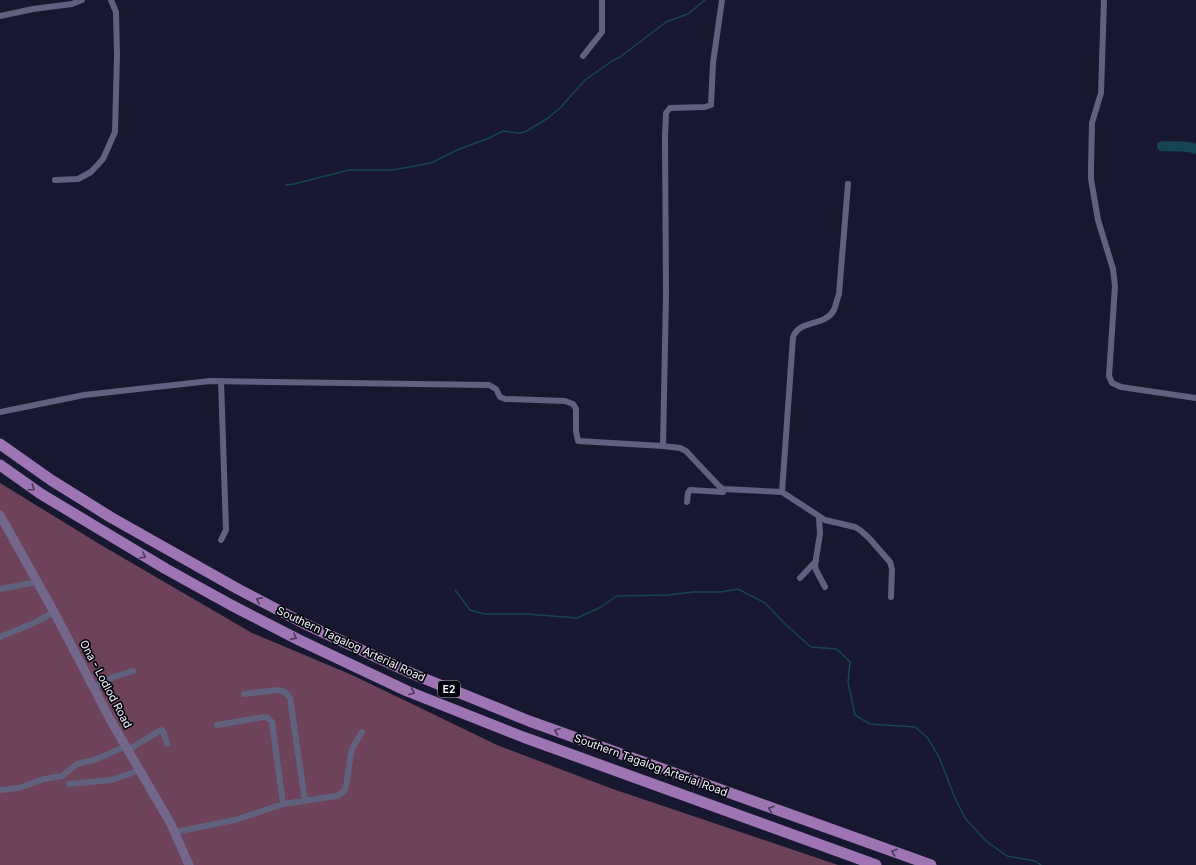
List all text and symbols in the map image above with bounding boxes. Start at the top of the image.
one-way arrow [28,483,35,491]
one-way arrow [139,551,146,558]
one-way arrow [256,597,263,604]
street label: Southern Tagalog Arterial Road [274,603,428,685]
one-way arrow [290,632,297,640]
street label: Ona - Lodlod Road [77,638,135,730]
road number: E2 [438,681,460,697]
one-way arrow [408,688,415,696]
one-way arrow [553,728,560,736]
street label: Southern Tagalog Arterial Road [572,731,730,799]
one-way arrow [768,805,775,813]
one-way arrow [890,848,897,857]

